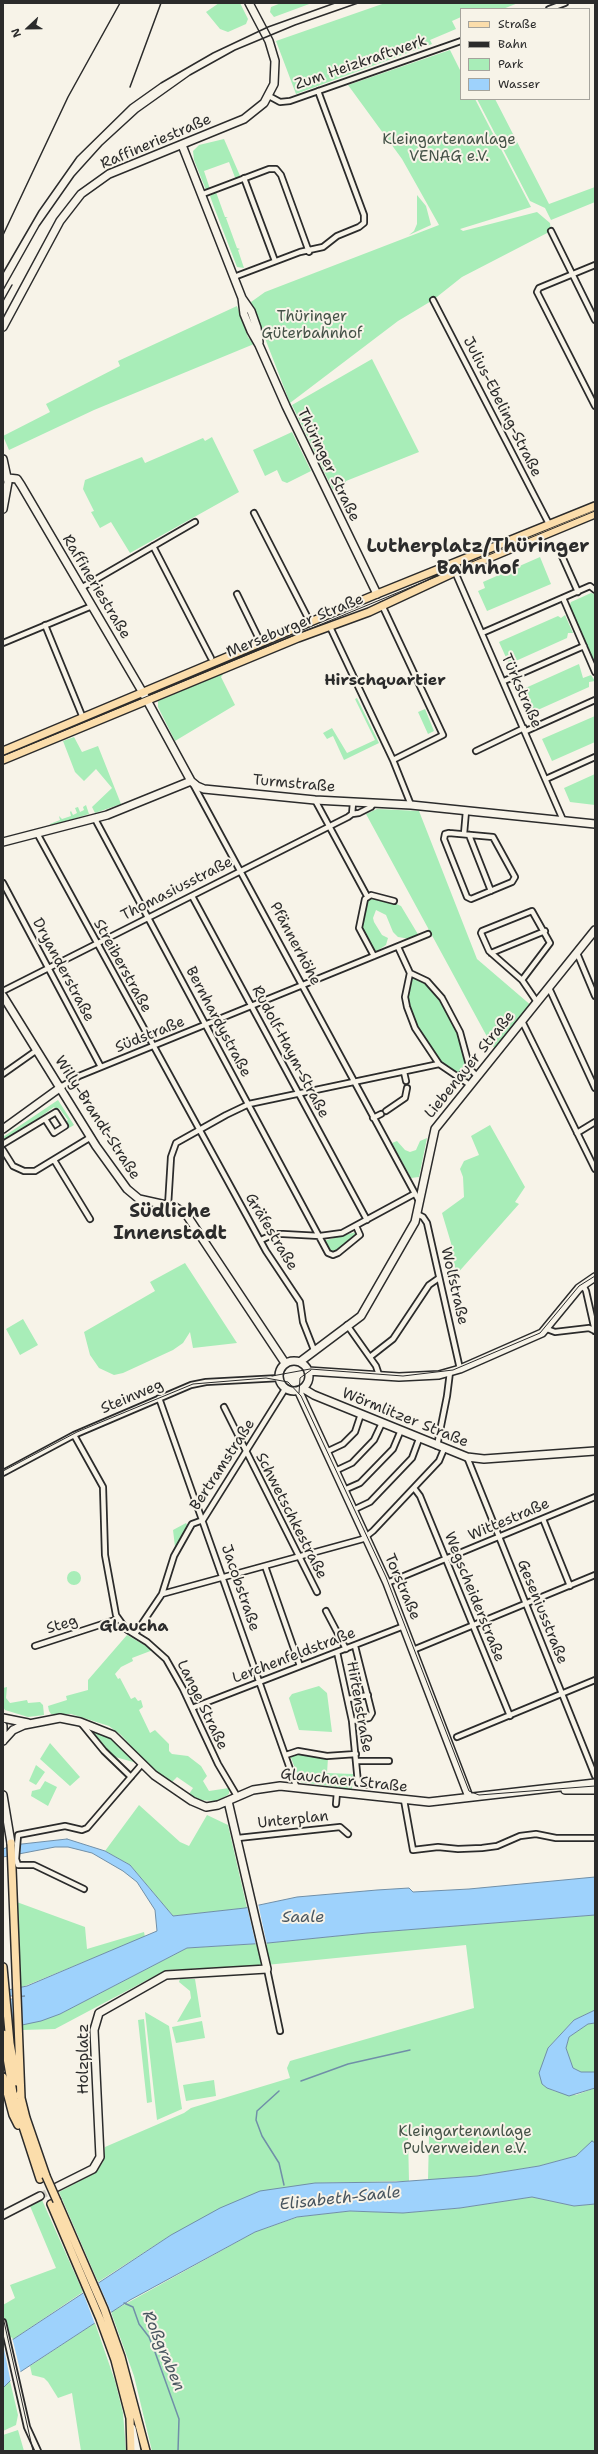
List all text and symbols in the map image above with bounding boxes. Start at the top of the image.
north arrow [8,8,48,48]
legend [460,8,590,100]
text: Straße [498,16,537,32]
text: N [8,26,25,40]
street label: Zum Heizkraftwerk [293,32,429,94]
text: Bahn [498,36,527,52]
text: Park [498,56,524,72]
text: Wasser [498,76,540,92]
street label: Raffineriestraße [98,111,214,173]
park label: Kleingartenanlage VENAG e.V. [382,131,516,166]
park label: Thüringer Güterbahnhof [262,308,362,343]
street label: Julius-Ebeling-Straße [459,334,545,480]
street label: Thüringer Straße [293,405,363,525]
street label: Raffineriestraße [58,532,134,642]
district label: Lutherplatz/Thüringer Bahnhof [366,536,590,580]
street label: Merseburger Straße [224,590,366,662]
street label: Türkstraße [497,651,545,731]
district label: Hirschquartier [324,671,446,691]
street label: Turmstraße [252,771,336,797]
street label: Thomasiusstraße [118,853,236,925]
street label: Pfännerhöhe [266,899,324,989]
street label: Dryanderstraße [28,915,98,1025]
street label: Streiberstraße [89,916,155,1016]
street label: Bernhardystraße [181,964,255,1080]
street label: Rudolf-Haym-Straße [247,983,333,1121]
street label: Liebenauer Straße [421,1008,519,1122]
street label: Südstraße [113,1013,187,1057]
street label: Willy-Brandt-Straße [50,1053,144,1183]
street label: Gräfestraße [241,1190,301,1274]
district label: Südliche Innenstadt [113,1201,227,1245]
street label: Wolfstraße [436,1245,472,1327]
street label: Steinweg [98,1376,166,1418]
street label: Wörmlitzer Straße [339,1384,471,1452]
street label: Bertramstraße [187,1416,259,1514]
street label: Schwetschkestraße [251,1450,331,1582]
street label: Wittestraße [466,1495,552,1545]
street label: Wegscheiderstraße [440,1529,508,1665]
street label: Jacobstraße [217,1542,263,1634]
street label: Torstraße [380,1551,424,1623]
street label: Geseniusstraße [513,1557,571,1667]
street label: Steg [44,1612,80,1638]
district label: Glaucha [100,1617,168,1637]
street label: Lerchenfeldstraße [230,1624,358,1688]
street label: Lange Straße [173,1657,231,1753]
street label: Hirtenstraße [342,1660,376,1754]
street label: Glauchaer Straße [279,1765,409,1797]
street label: Unterplan [257,1807,329,1833]
water label: Saale [282,1908,324,1928]
street label: Holzplatz [75,2024,93,2094]
park label: Kleingartenanlage Pulverweiden e.V. [398,2123,532,2158]
water label: Elisabeth-Saale [279,2183,401,2215]
water label: Roßgraben [137,2308,189,2394]

